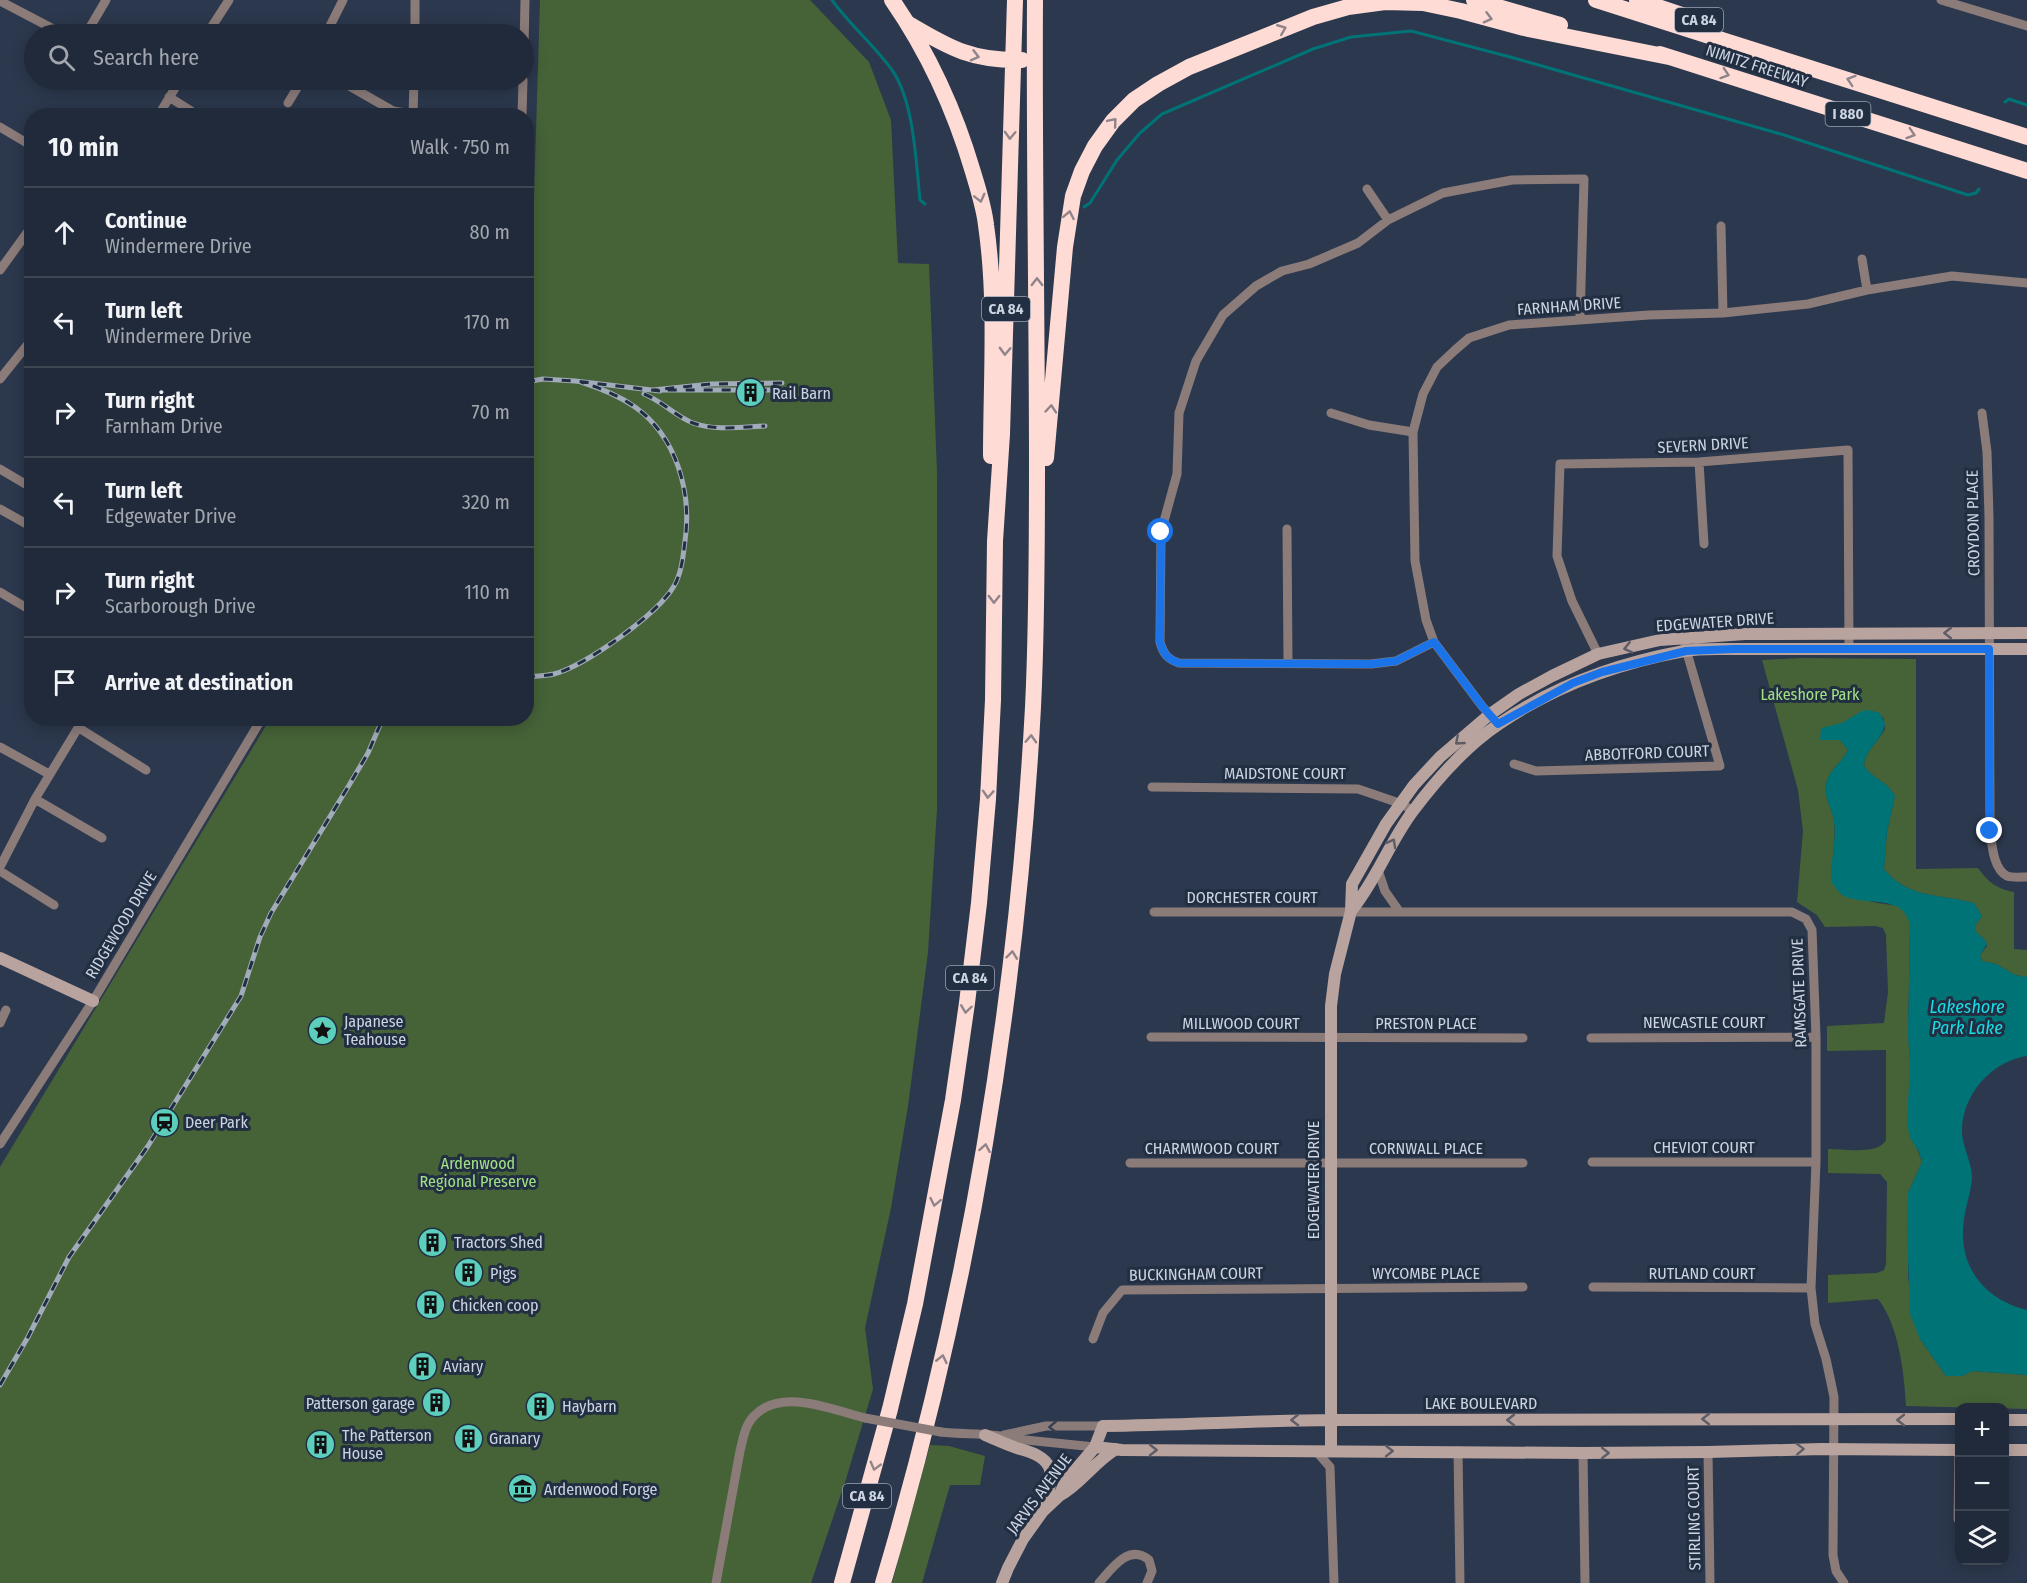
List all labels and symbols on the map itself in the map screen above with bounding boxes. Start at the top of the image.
road number: CA 84 [1675,8,1723,32]
one-way arrow [1483,11,1493,23]
one-way arrow [1276,24,1287,36]
street label: NIMITZ FREEWAY [1704,41,1810,91]
one-way arrow [969,49,980,61]
one-way arrow [1719,67,1730,80]
one-way arrow [1846,75,1857,88]
road number: I 880 [1826,102,1870,126]
one-way arrow [1106,118,1117,129]
one-way arrow [1905,127,1916,139]
one-way arrow [1004,131,1017,140]
one-way arrow [973,193,986,203]
one-way arrow [1062,210,1075,220]
one-way arrow [1031,278,1043,287]
street label: FARNHAM DRIVE [1516,293,1622,319]
road number: CA 84 [982,297,1030,321]
one-way arrow [998,347,1011,356]
building icon: Rail Barn [735,377,767,409]
place label: Rail Barn [772,384,831,403]
one-way arrow [1044,404,1057,413]
street label: SEVERN DRIVE [1657,433,1749,457]
street label: CROYDON PLACE [1963,470,1983,576]
route start [1147,518,1173,544]
one-way arrow [988,595,1001,604]
street label: EDGEWATER DRIVE [1655,608,1775,636]
one-way arrow [1943,627,1952,639]
one-way arrow [1623,640,1633,653]
park label: Lakeshore Park [1761,685,1860,704]
one-way arrow [1455,734,1466,745]
one-way arrow [1025,735,1038,744]
street label: ABBOTFORD COURT [1584,741,1710,765]
street label: MAIDSTONE COURT [1224,764,1346,783]
one-way arrow [982,790,995,799]
route end [1976,817,2002,843]
one-way arrow [1385,839,1396,850]
street label: RIDGEWOOD DRIVE [81,868,161,982]
street label: DORCHESTER COURT [1186,888,1318,907]
street label: RAMSGATE DRIVE [1788,938,1810,1048]
one-way arrow [1006,950,1018,959]
road number: CA 84 [946,966,994,990]
water label: Lakeshore Park Lake [1930,996,2005,1039]
one-way arrow [961,1005,973,1014]
place label: Japanese Teahouse [344,1012,406,1049]
street label: NEWCASTLE COURT [1643,1013,1766,1032]
place icon: Japanese Teahouse [307,1014,339,1046]
street label: MILLWOOD COURT [1182,1014,1300,1033]
street label: PRESTON PLACE [1375,1014,1477,1033]
station icon: Deer Park [148,1106,180,1138]
place label: Deer Park [185,1113,248,1132]
street label: EDGEWATER DRIVE [1304,1121,1323,1239]
street label: CHEVIOT COURT [1653,1138,1755,1157]
street label: CHARMWOOD COURT [1145,1139,1280,1158]
street label: CORNWALL PLACE [1369,1139,1483,1158]
one-way arrow [978,1143,991,1153]
park label: Ardenwood Regional Preserve [420,1154,536,1191]
one-way arrow [929,1196,942,1206]
building icon: Tractors Shed [417,1226,449,1258]
place label: Tractors Shed [454,1233,543,1252]
building icon: Pigs [453,1257,485,1289]
street label: BUCKINGHAM COURT [1129,1263,1264,1285]
place label: Pigs [490,1264,517,1283]
street label: WYCOMBE PLACE [1372,1264,1480,1283]
street label: RUTLAND COURT [1649,1264,1756,1283]
building icon: Chicken coop [415,1289,447,1321]
place label: Chicken coop [452,1296,539,1315]
building icon: Aviary [406,1350,438,1382]
one-way arrow [935,1355,948,1365]
place label: Aviary [443,1357,484,1376]
building icon: Patterson garage [420,1387,452,1419]
building icon: Haybarn [525,1390,557,1422]
place label: Patterson garage [306,1394,415,1413]
street label: LAKE BOULEVARD [1425,1394,1537,1413]
place label: Haybarn [562,1397,617,1416]
one-way arrow [1702,1413,1711,1425]
one-way arrow [1291,1414,1300,1426]
one-way arrow [1507,1414,1516,1426]
one-way arrow [1897,1414,1906,1426]
one-way arrow [1048,1420,1057,1433]
building icon: Granary [452,1422,484,1454]
place label: The Patterson House [342,1426,432,1463]
building icon: The Patterson House [305,1428,337,1460]
place label: Granary [489,1429,541,1448]
one-way arrow [1795,1443,1804,1456]
one-way arrow [1149,1444,1158,1456]
one-way arrow [1385,1445,1394,1457]
one-way arrow [1601,1447,1610,1459]
street label: JARVIS AVENUE [1003,1450,1075,1538]
one-way arrow [869,1461,882,1471]
street label: STIRLING COURT [1684,1465,1704,1571]
museum icon: Ardenwood Forge [507,1473,539,1505]
place label: Ardenwood Forge [544,1480,658,1499]
road number: CA 84 [843,1484,891,1508]

